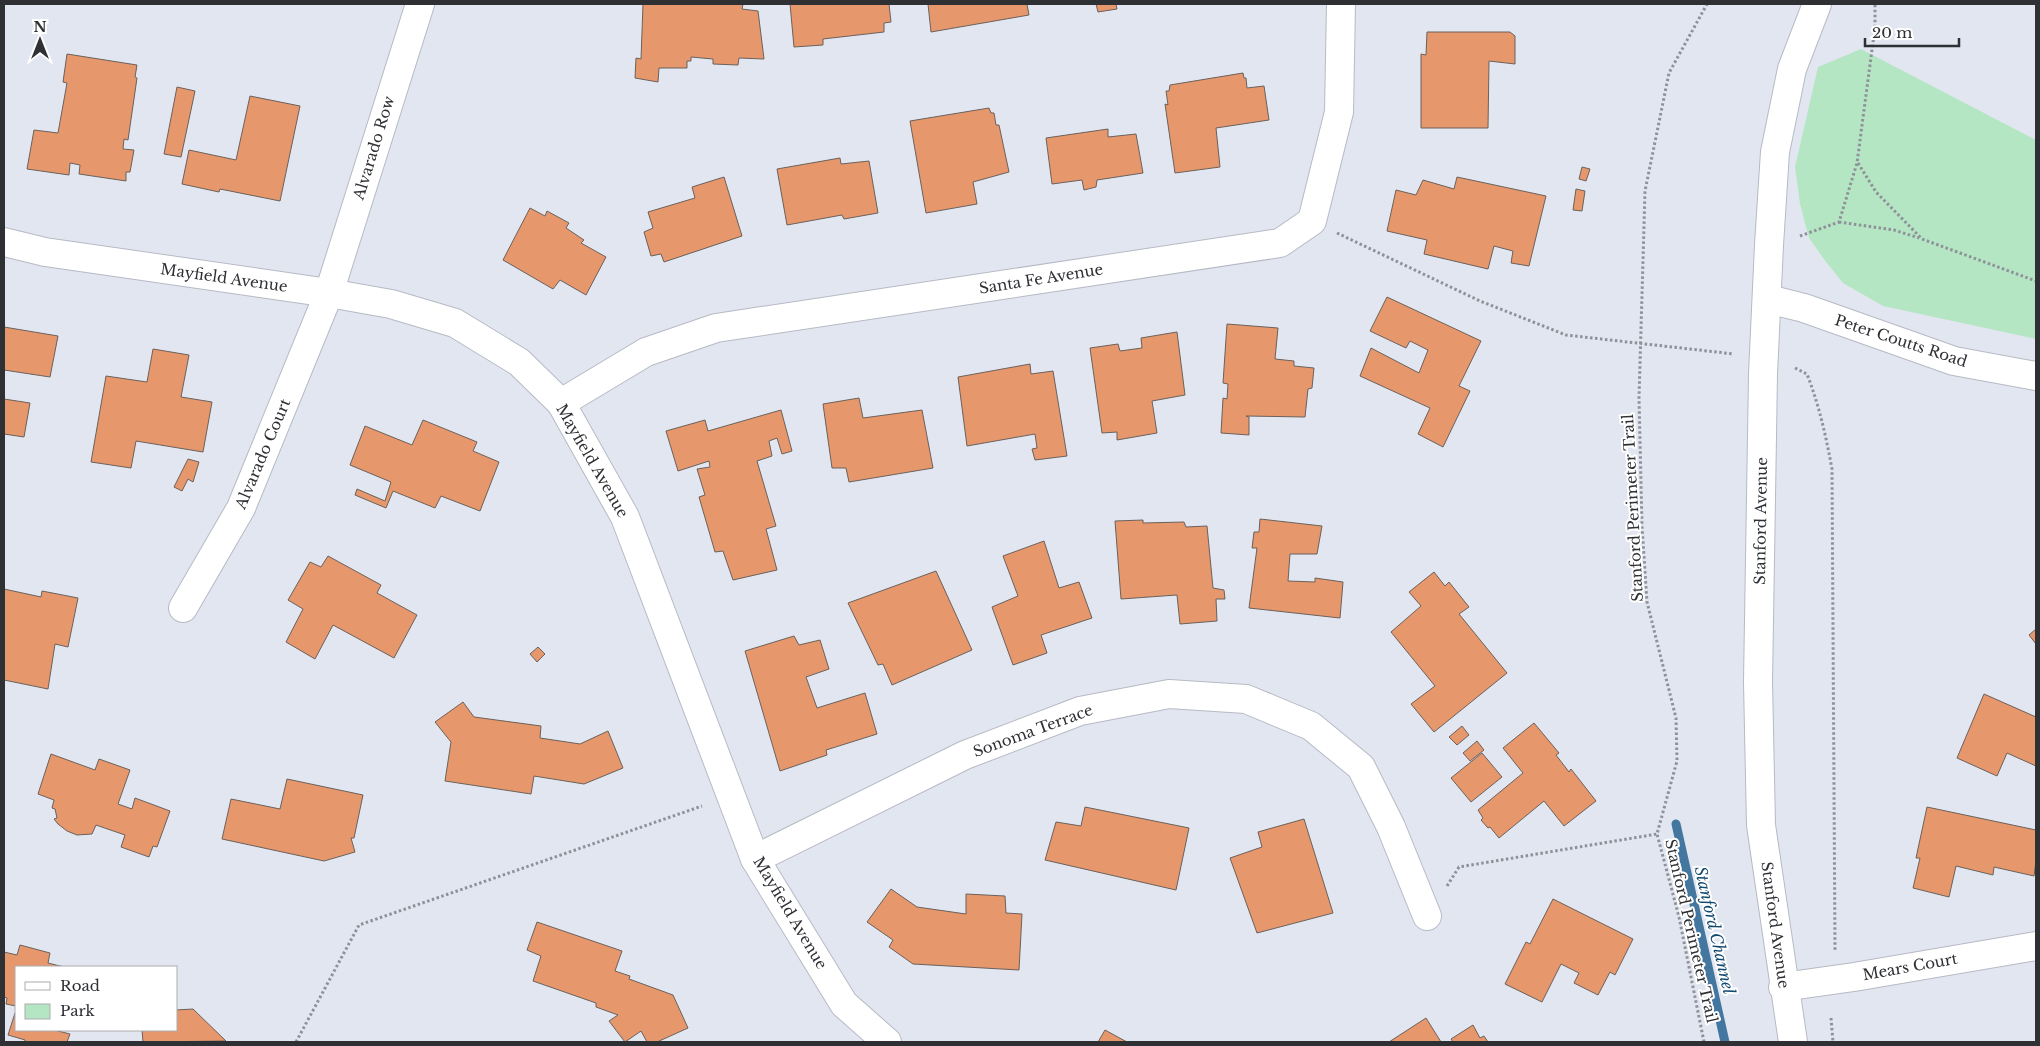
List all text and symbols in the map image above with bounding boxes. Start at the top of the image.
north arrow [15,15,65,65]
scale bar [1865,15,1959,47]
text: N [33,18,47,36]
text: 20 m [1872,23,1912,42]
street label: Alvarado Row [348,94,398,203]
street label: Mayfield Avenue [159,259,289,296]
street label: Santa Fe Avenue [978,259,1104,298]
street label: Peter Coutts Road [1833,310,1970,371]
street label: Alvarado Court [230,395,294,513]
street label: Mayfield Avenue [552,401,633,521]
street label: Stanford Perimeter Trail [1618,414,1647,602]
street label: Stanford Avenue [1750,457,1771,585]
street label: Sonoma Terrace [970,700,1095,761]
street label: Stanford Perimeter Trail [1661,837,1722,1025]
street label: Mayfield Avenue [749,853,832,973]
street label: Stanford Avenue [1757,860,1794,989]
water label: Stanford Channel [1691,864,1740,997]
street label: Mears Court [1861,949,1959,984]
legend [15,966,178,1031]
text: Road [60,976,100,995]
text: Park [60,1001,96,1020]

